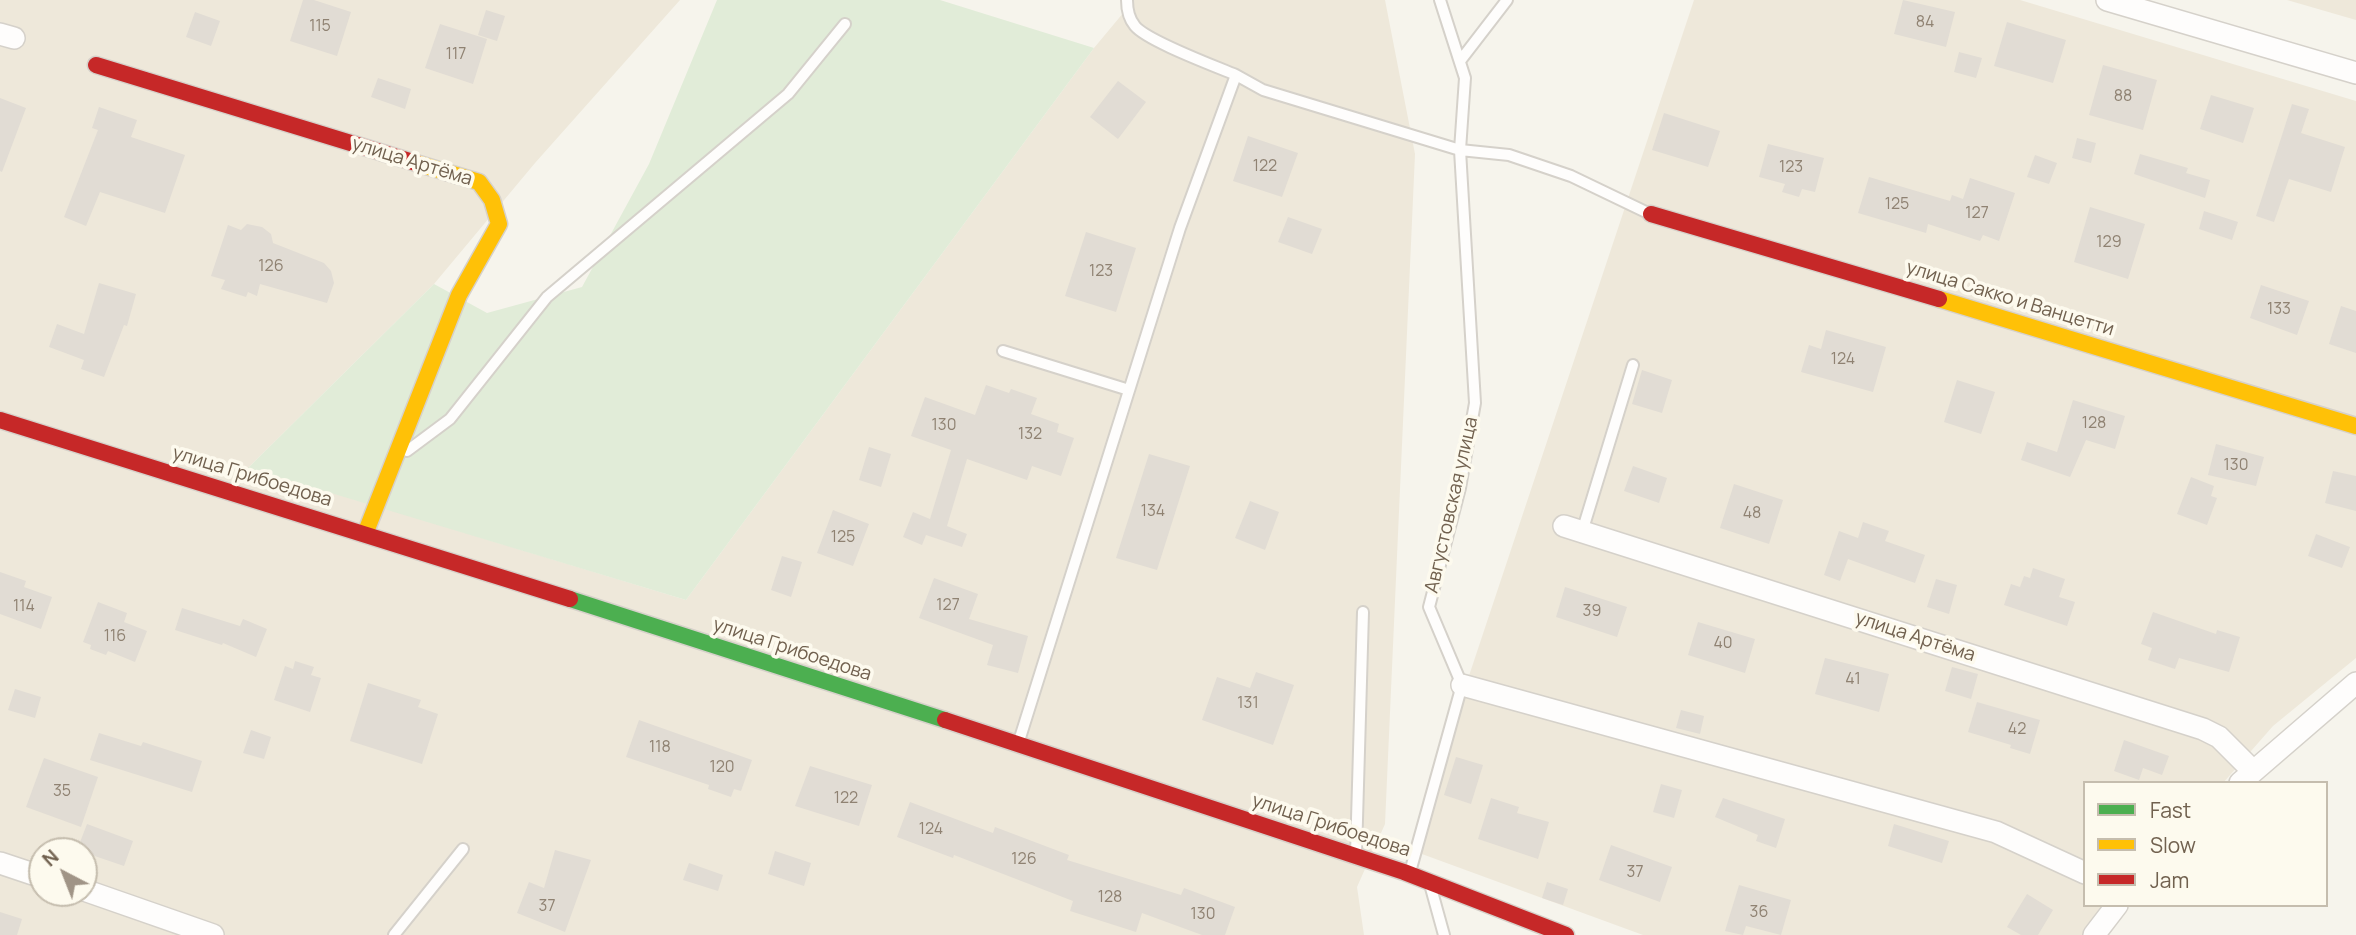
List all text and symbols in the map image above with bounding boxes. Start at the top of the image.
house number: 84 [1916,13,1934,33]
house number: 115 [309,17,331,37]
house number: 117 [446,45,466,65]
house number: 88 [2114,87,2132,107]
street label: улица Артёма [349,133,475,191]
house number: 122 [1253,157,1277,177]
house number: 123 [1779,158,1803,178]
house number: 125 [1885,195,1909,215]
house number: 127 [1965,204,1989,224]
house number: 129 [2096,233,2122,253]
house number: 126 [258,257,284,277]
street label: улица Сакко и Ванцетти [1903,257,2117,341]
house number: 123 [1089,262,1113,282]
house number: 133 [2267,300,2291,320]
house number: 124 [1831,350,1855,370]
house number: 128 [2082,414,2106,434]
street label: Августовская улица [1421,415,1483,595]
house number: 130 [932,416,956,436]
house number: 132 [1018,425,1042,445]
street label: улица Грибоедова [170,442,334,512]
house number: 130 [2224,456,2248,476]
house number: 134 [1141,502,1165,522]
house number: 48 [1743,504,1761,524]
house number: 125 [831,528,855,548]
house number: 127 [936,596,960,616]
house number: 114 [13,597,35,617]
house number: 39 [1583,602,1601,622]
street label: улица Артёма [1852,607,1978,667]
street label: улица Грибоедова [710,614,874,686]
house number: 116 [104,627,126,647]
house number: 40 [1713,634,1733,654]
house number: 41 [1845,670,1861,690]
house number: 131 [1237,694,1259,714]
house number: 42 [2008,720,2026,740]
house number: 118 [649,738,671,758]
house number: 120 [709,758,735,778]
legend [2083,781,2328,907]
house number: 35 [53,782,71,802]
house number: 122 [834,789,858,809]
street label: улица Грибоедова [1249,790,1413,862]
text: Fast [2150,796,2191,824]
house number: 124 [919,820,943,840]
text: Slow [2150,831,2196,859]
north arrow [28,837,98,907]
text: N [37,844,64,872]
house number: 126 [1011,850,1037,870]
house number: 37 [1627,863,1643,883]
text: Jam [2150,866,2189,894]
house number: 128 [1098,888,1122,908]
house number: 37 [539,897,555,917]
house number: 36 [1750,903,1768,923]
house number: 130 [1191,905,1215,925]

